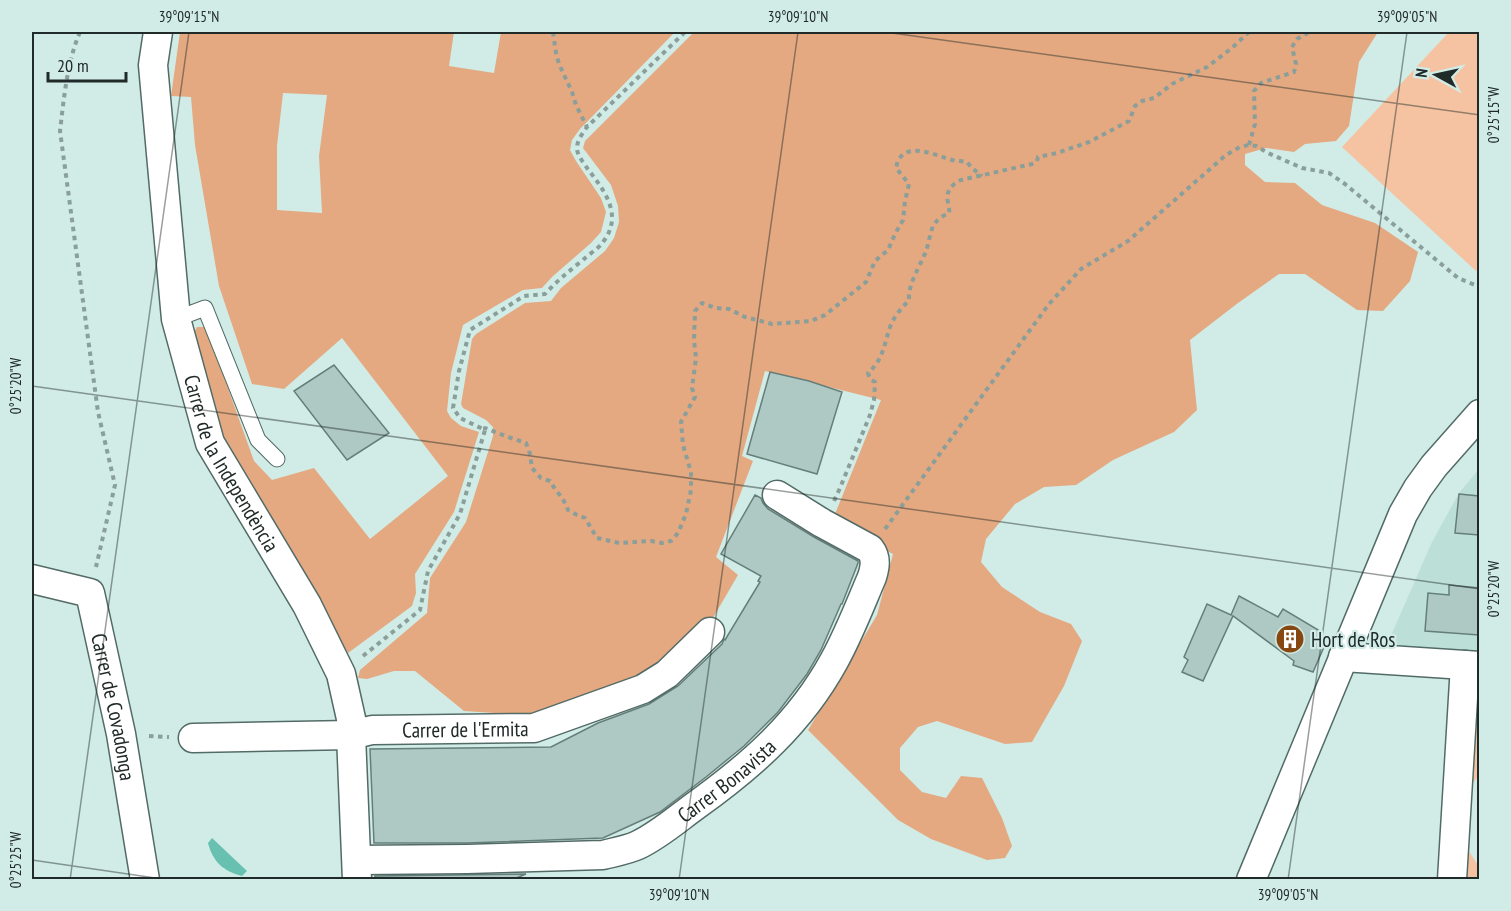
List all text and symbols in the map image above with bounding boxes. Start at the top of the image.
text: 39°09'15"N [159,7,219,26]
text: 39°09'10"N [768,7,828,26]
text: 39°09'05"N [1377,7,1437,26]
scale bar [48,45,126,83]
north arrow [1406,45,1466,105]
text: 20 m [57,54,89,77]
text: N [1411,67,1432,79]
text: 0°25'15"W [1484,87,1503,143]
text: 0°25'20"W [6,358,25,414]
street label: Carrer de la Independència [178,372,285,557]
text: 0°25'20"W [1484,561,1503,617]
building icon: Hort de Ros [1274,623,1306,655]
place label: Hort de Ros [1311,626,1395,653]
street label: Carrer de Covadonga [86,631,142,782]
street label: Carrer de l'Ermita [402,715,529,743]
street label: Carrer Bonavista [672,733,781,828]
text: 0°25'25"W [6,832,25,888]
text: 39°09'10"N [649,885,709,904]
text: 39°09'05"N [1258,885,1318,904]

